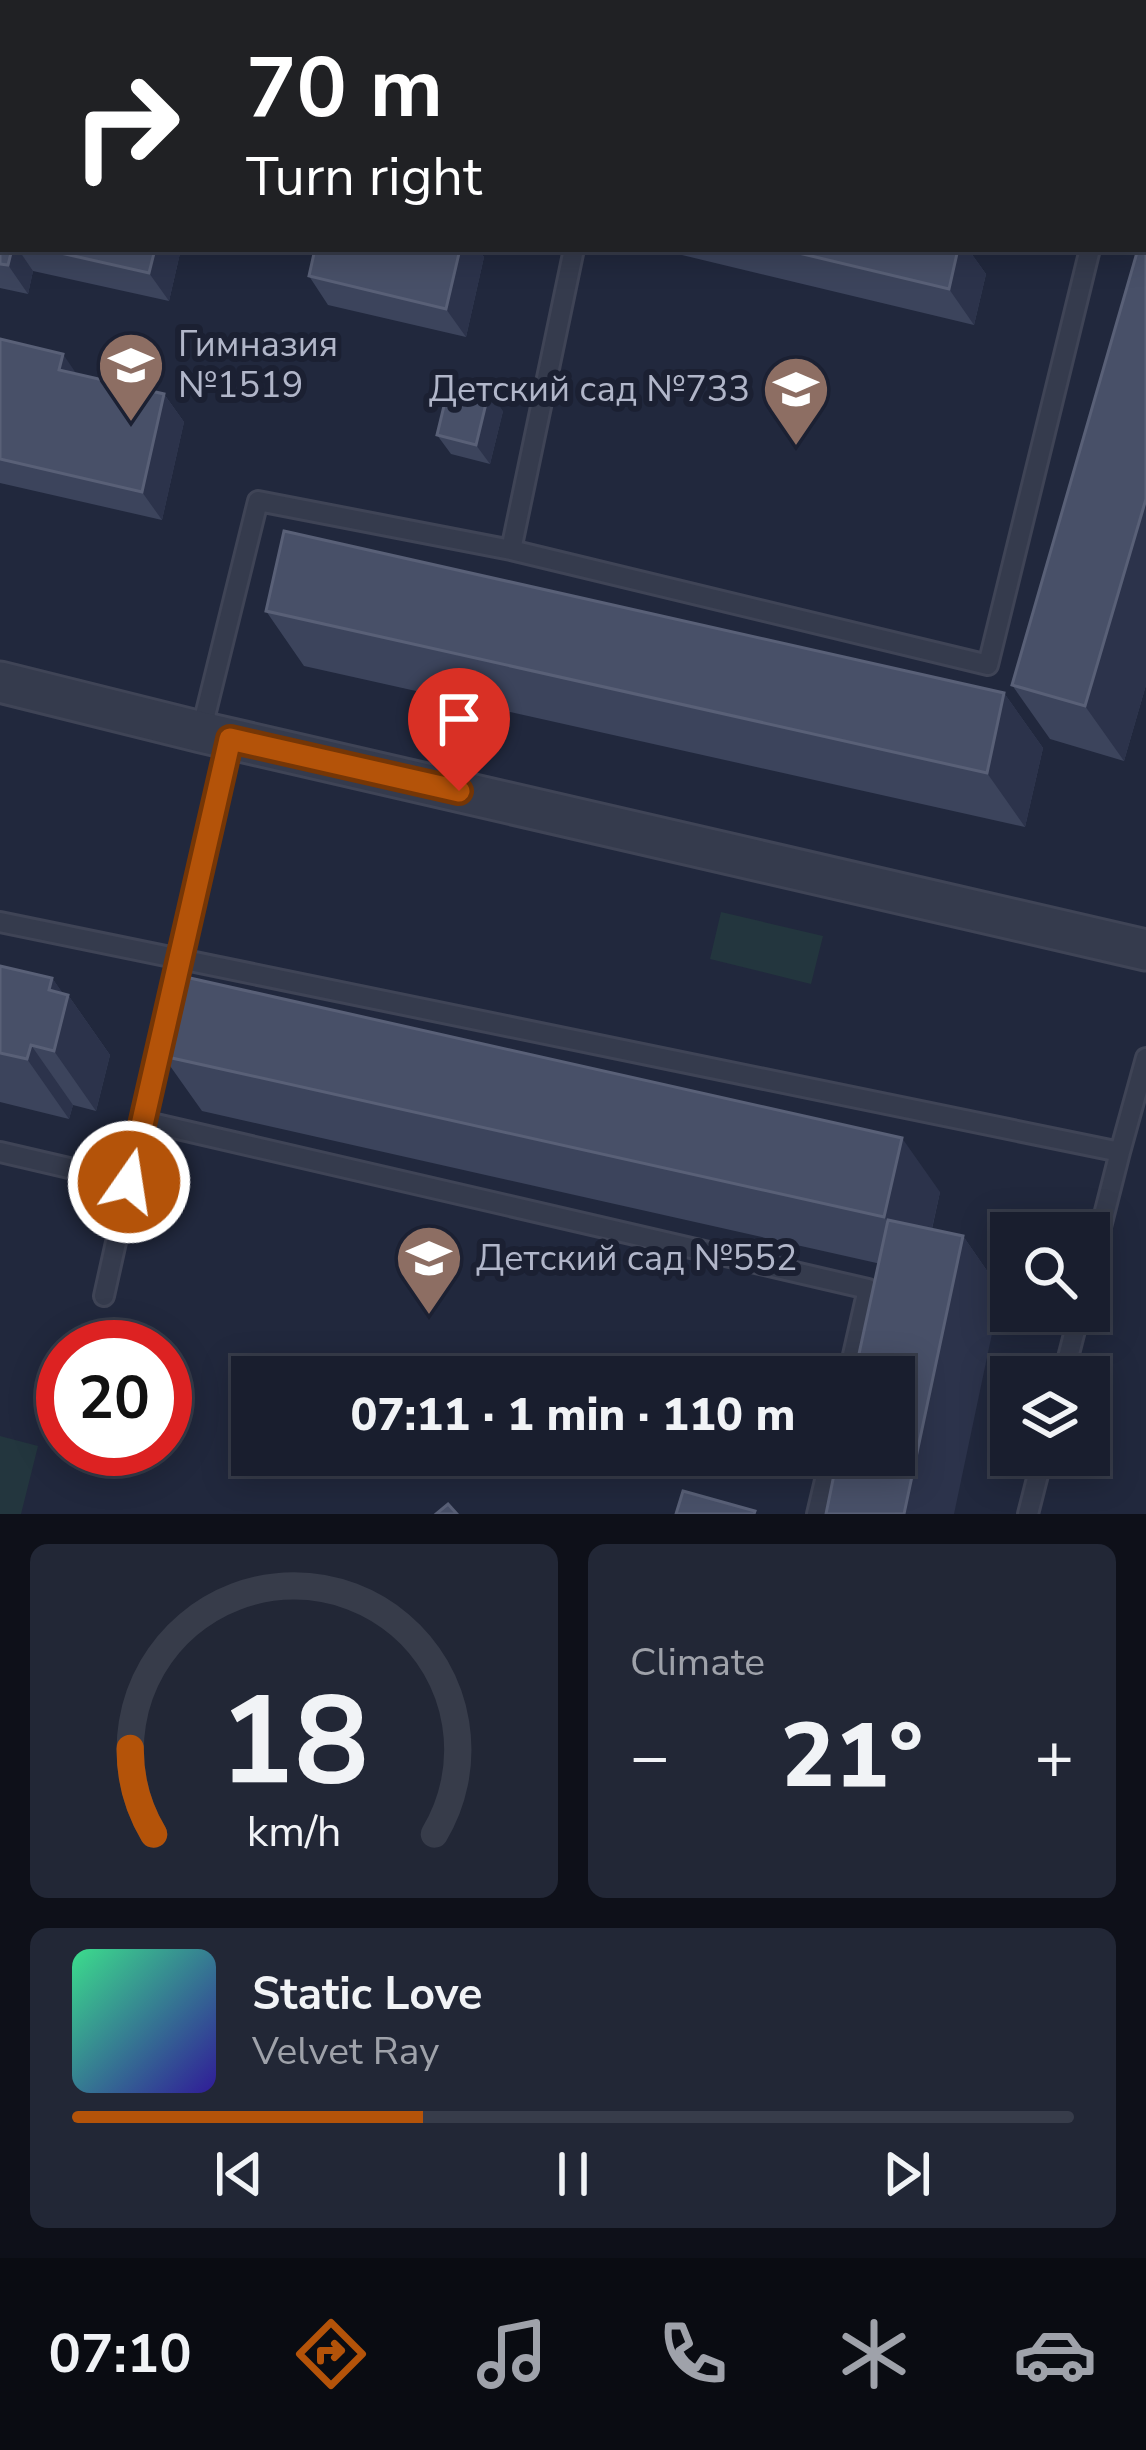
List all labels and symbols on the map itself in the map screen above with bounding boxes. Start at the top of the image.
place label: Гимназия №1519 [178,320,338,410]
school or university icon: Гимназия №1519 [96,330,166,424]
school or university icon: Детский сад №733 [761,354,831,448]
place label: Детский сад №733 [429,365,750,414]
pin [408,668,510,791]
position arrow [66,1119,192,1245]
school or university icon: Детский сад №552 [394,1223,464,1317]
place label: Детский сад №552 [476,1234,797,1283]
speed limit sign: 20 [36,1320,192,1476]

